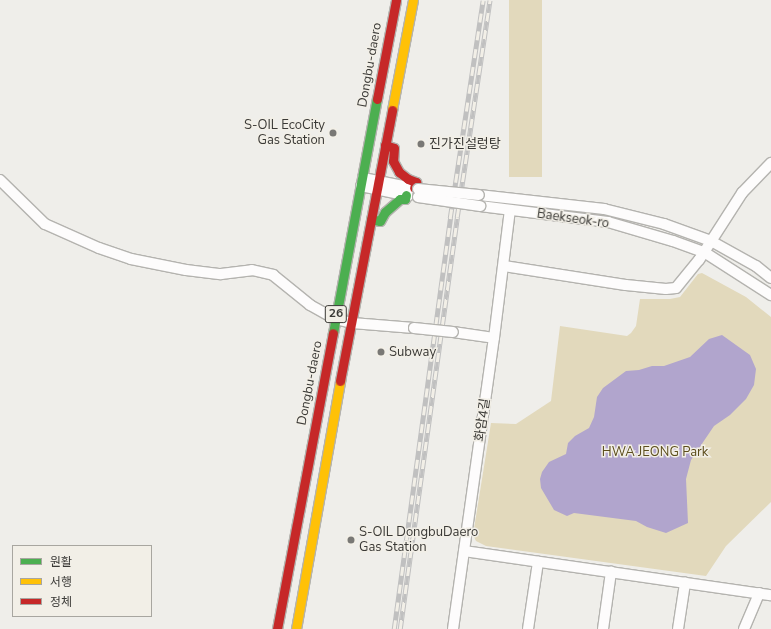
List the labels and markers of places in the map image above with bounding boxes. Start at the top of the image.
place label: S-OIL EcoCity Gas Station [244,118,325,149]
marker: S-OIL EcoCity Gas Station [328,128,338,138]
place label: 진가진설렁탕 [429,136,501,152]
marker: 진가진설렁탕 [416,139,426,149]
place label: Subway [389,344,436,360]
marker: Subway [376,347,386,357]
place label: S-OIL DongbuDaero Gas Station [359,525,478,556]
marker: S-OIL DongbuDaero Gas Station [346,535,356,545]

